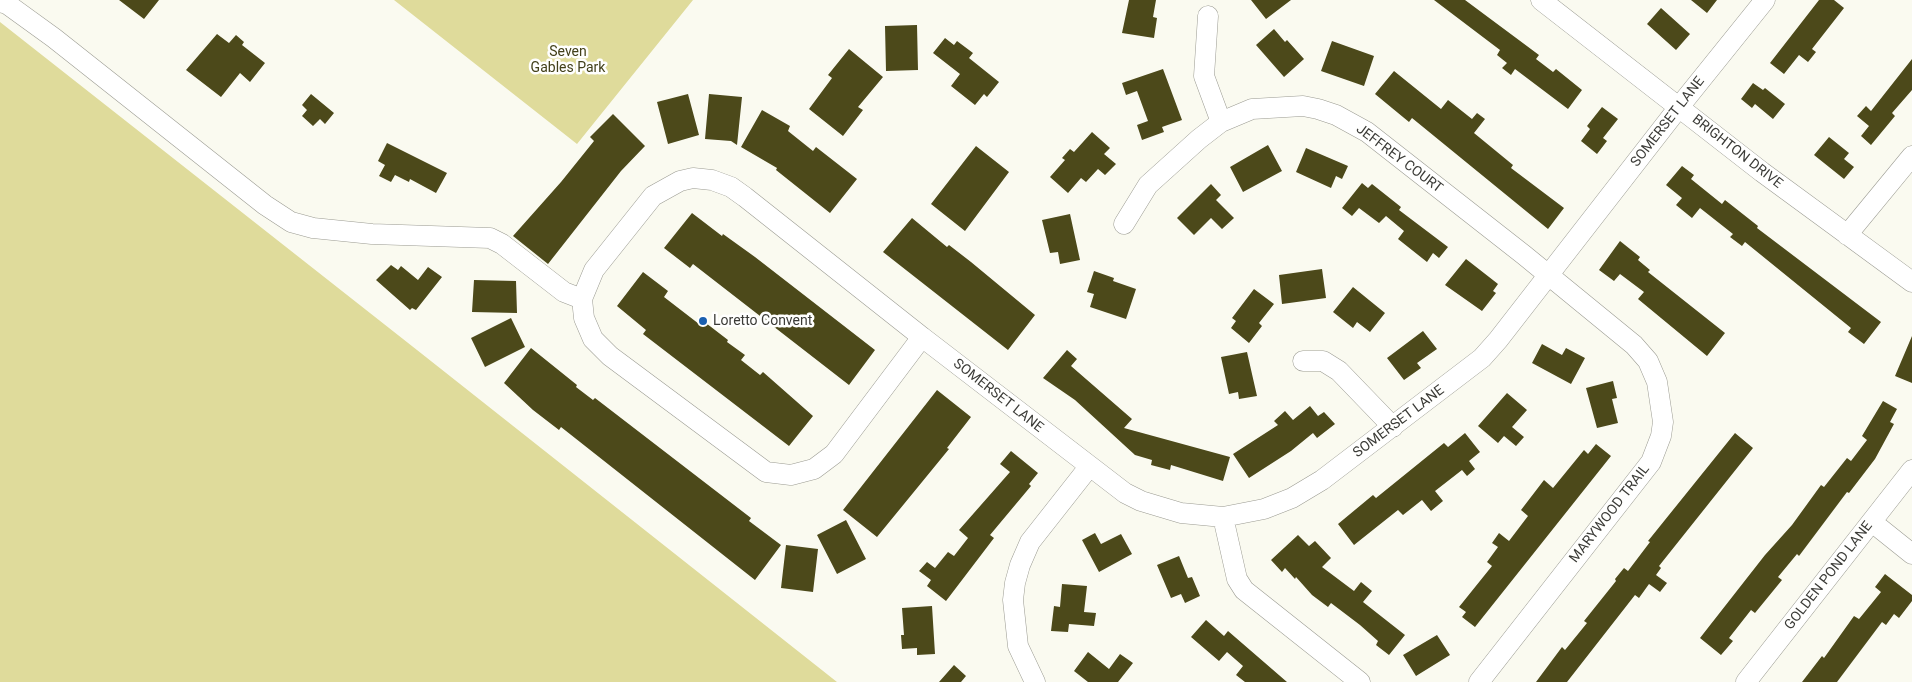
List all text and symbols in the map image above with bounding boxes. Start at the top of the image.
park label: Seven Gables Park [531,44,605,76]
street label: SOMERSET LANE [1628,74,1708,170]
street label: BRIGHTON DRIVE [1688,111,1786,193]
street label: JEFFREY COURT [1352,121,1446,197]
place label: Loretto Convent [713,313,812,329]
marker: Loretto Convent [697,315,709,327]
street label: SOMERSET LANE [950,356,1046,436]
street label: SOMERSET LANE [1350,382,1448,462]
street label: MARYWOOD TRAIL [1566,462,1654,566]
street label: GOLDEN POND LANE [1781,518,1877,634]

